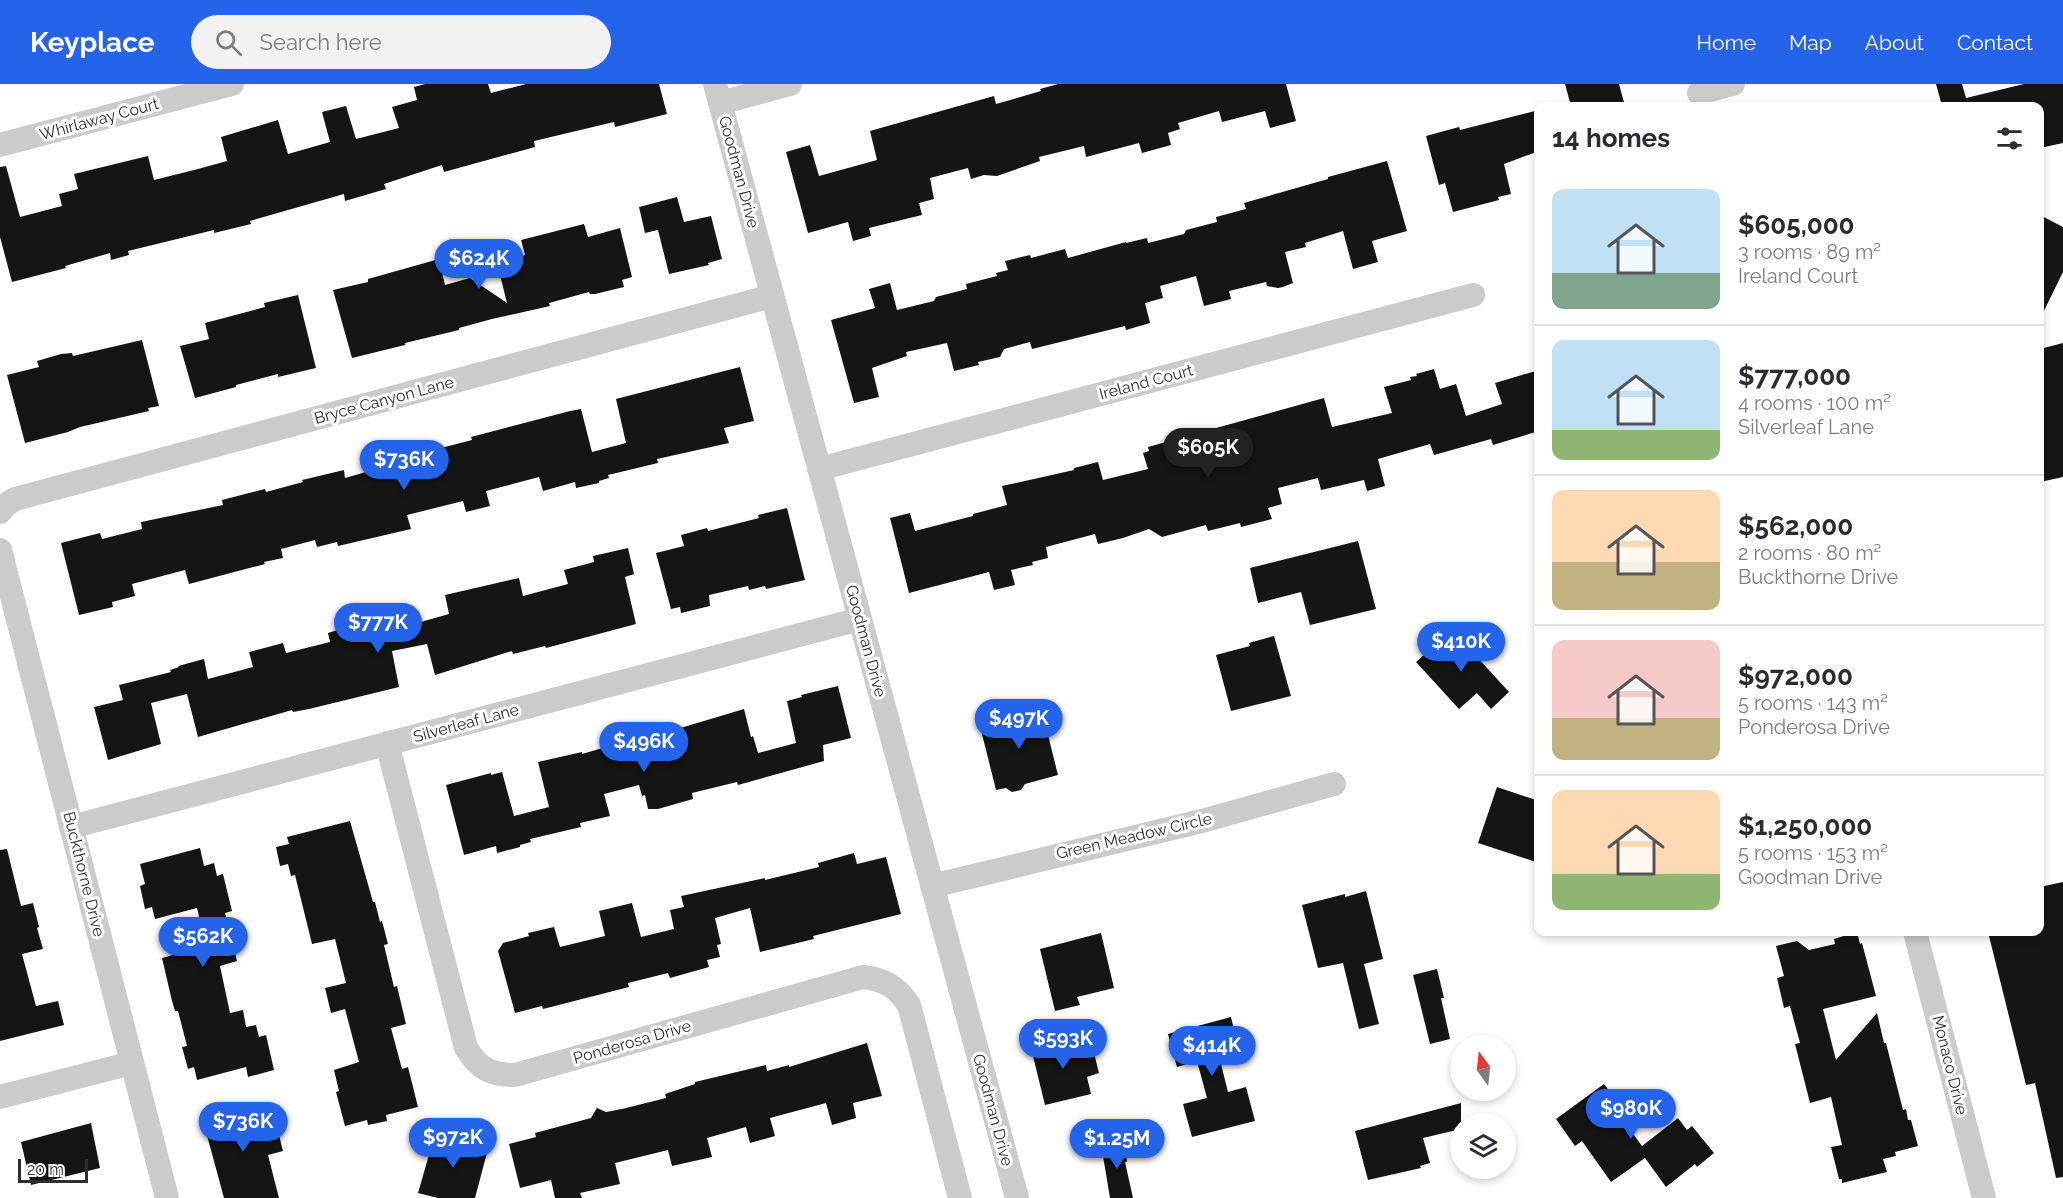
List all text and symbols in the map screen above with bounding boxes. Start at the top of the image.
search box [191,15,611,69]
text: Keyplace [30,26,155,59]
icon: search [212,26,245,59]
text: Search here [260,29,382,55]
text: Home [1697,30,1756,55]
text: Map [1789,30,1832,55]
text: About [1865,30,1924,55]
text: Contact [1957,30,2033,55]
street label: Whirlaway Court [37,94,161,144]
street label: Goodman Drive [715,114,763,230]
icon: filters [1993,122,2026,155]
text: 14 homes [1552,123,1670,153]
text: $605,000 [1738,210,1855,240]
icon: home [1600,213,1672,285]
pin: $624K [437,239,521,290]
text: 3 rooms · 89 m² [1738,240,1881,264]
text: $624K [449,246,509,270]
text: Ireland Court [1738,264,1858,288]
street label: Ireland Court [1097,360,1195,404]
text: $777,000 [1738,361,1851,391]
icon: home [1600,364,1672,436]
street label: Bryce Canyon Lane [312,372,456,428]
text: 4 rooms · 100 m² [1738,391,1891,415]
text: Silverleaf Lane [1738,415,1874,439]
pin: $605K [1166,428,1250,479]
text: $605K [1177,435,1239,459]
pin: $736K [362,440,446,491]
text: $736K [374,447,434,471]
text: $562,000 [1738,511,1853,541]
icon: home [1600,514,1672,586]
text: 2 rooms · 80 m² [1738,541,1881,565]
text: Buckthorne Drive [1738,565,1898,589]
street label: Goodman Drive [842,583,890,699]
pin: $777K [336,603,420,654]
text: $777K [348,610,408,634]
pin: $410K [1419,622,1503,673]
text: $410K [1431,629,1491,653]
text: $972,000 [1738,661,1853,691]
icon: home [1600,664,1672,736]
text: 5 rooms · 143 m² [1738,691,1888,715]
pin: $497K [977,699,1061,750]
street label: Silverleaf Lane [411,700,521,746]
text: $497K [989,706,1049,730]
text: Ponderosa Drive [1738,715,1890,739]
pin: $496K [602,722,686,773]
text: $496K [613,729,675,753]
street label: Buckthorne Drive [59,809,109,939]
street label: Green Meadow Circle [1054,809,1214,863]
text: $1,250,000 [1738,811,1872,841]
icon: home [1600,814,1672,886]
text: 5 rooms · 153 m² [1738,841,1888,865]
text: Goodman Drive [1738,865,1882,889]
pin: $562K [161,917,245,968]
text: $562K [173,924,233,948]
street label: Monaco Drive [1928,1013,1972,1117]
street label: Ponderosa Drive [571,1016,693,1068]
pin: $593K [1021,1019,1105,1070]
text: $593K [1033,1026,1093,1050]
pin: $414K [1170,1026,1254,1077]
text: $414K [1183,1033,1241,1057]
north arrow [1450,1035,1516,1101]
map controls [1450,1035,1516,1179]
street label: Goodman Drive [969,1052,1017,1168]
pin: $980K [1589,1089,1673,1140]
text: $980K [1600,1096,1662,1120]
pin: $736K [201,1102,285,1153]
text: $736K [213,1109,273,1133]
button: layers [1450,1113,1516,1179]
pin: $972K [411,1118,495,1169]
pin: $1.25M [1068,1119,1166,1170]
text: $972K [423,1125,483,1149]
text: $1.25M [1084,1126,1150,1150]
scale bar [18,1156,88,1184]
text: 20 m [27,1160,64,1179]

